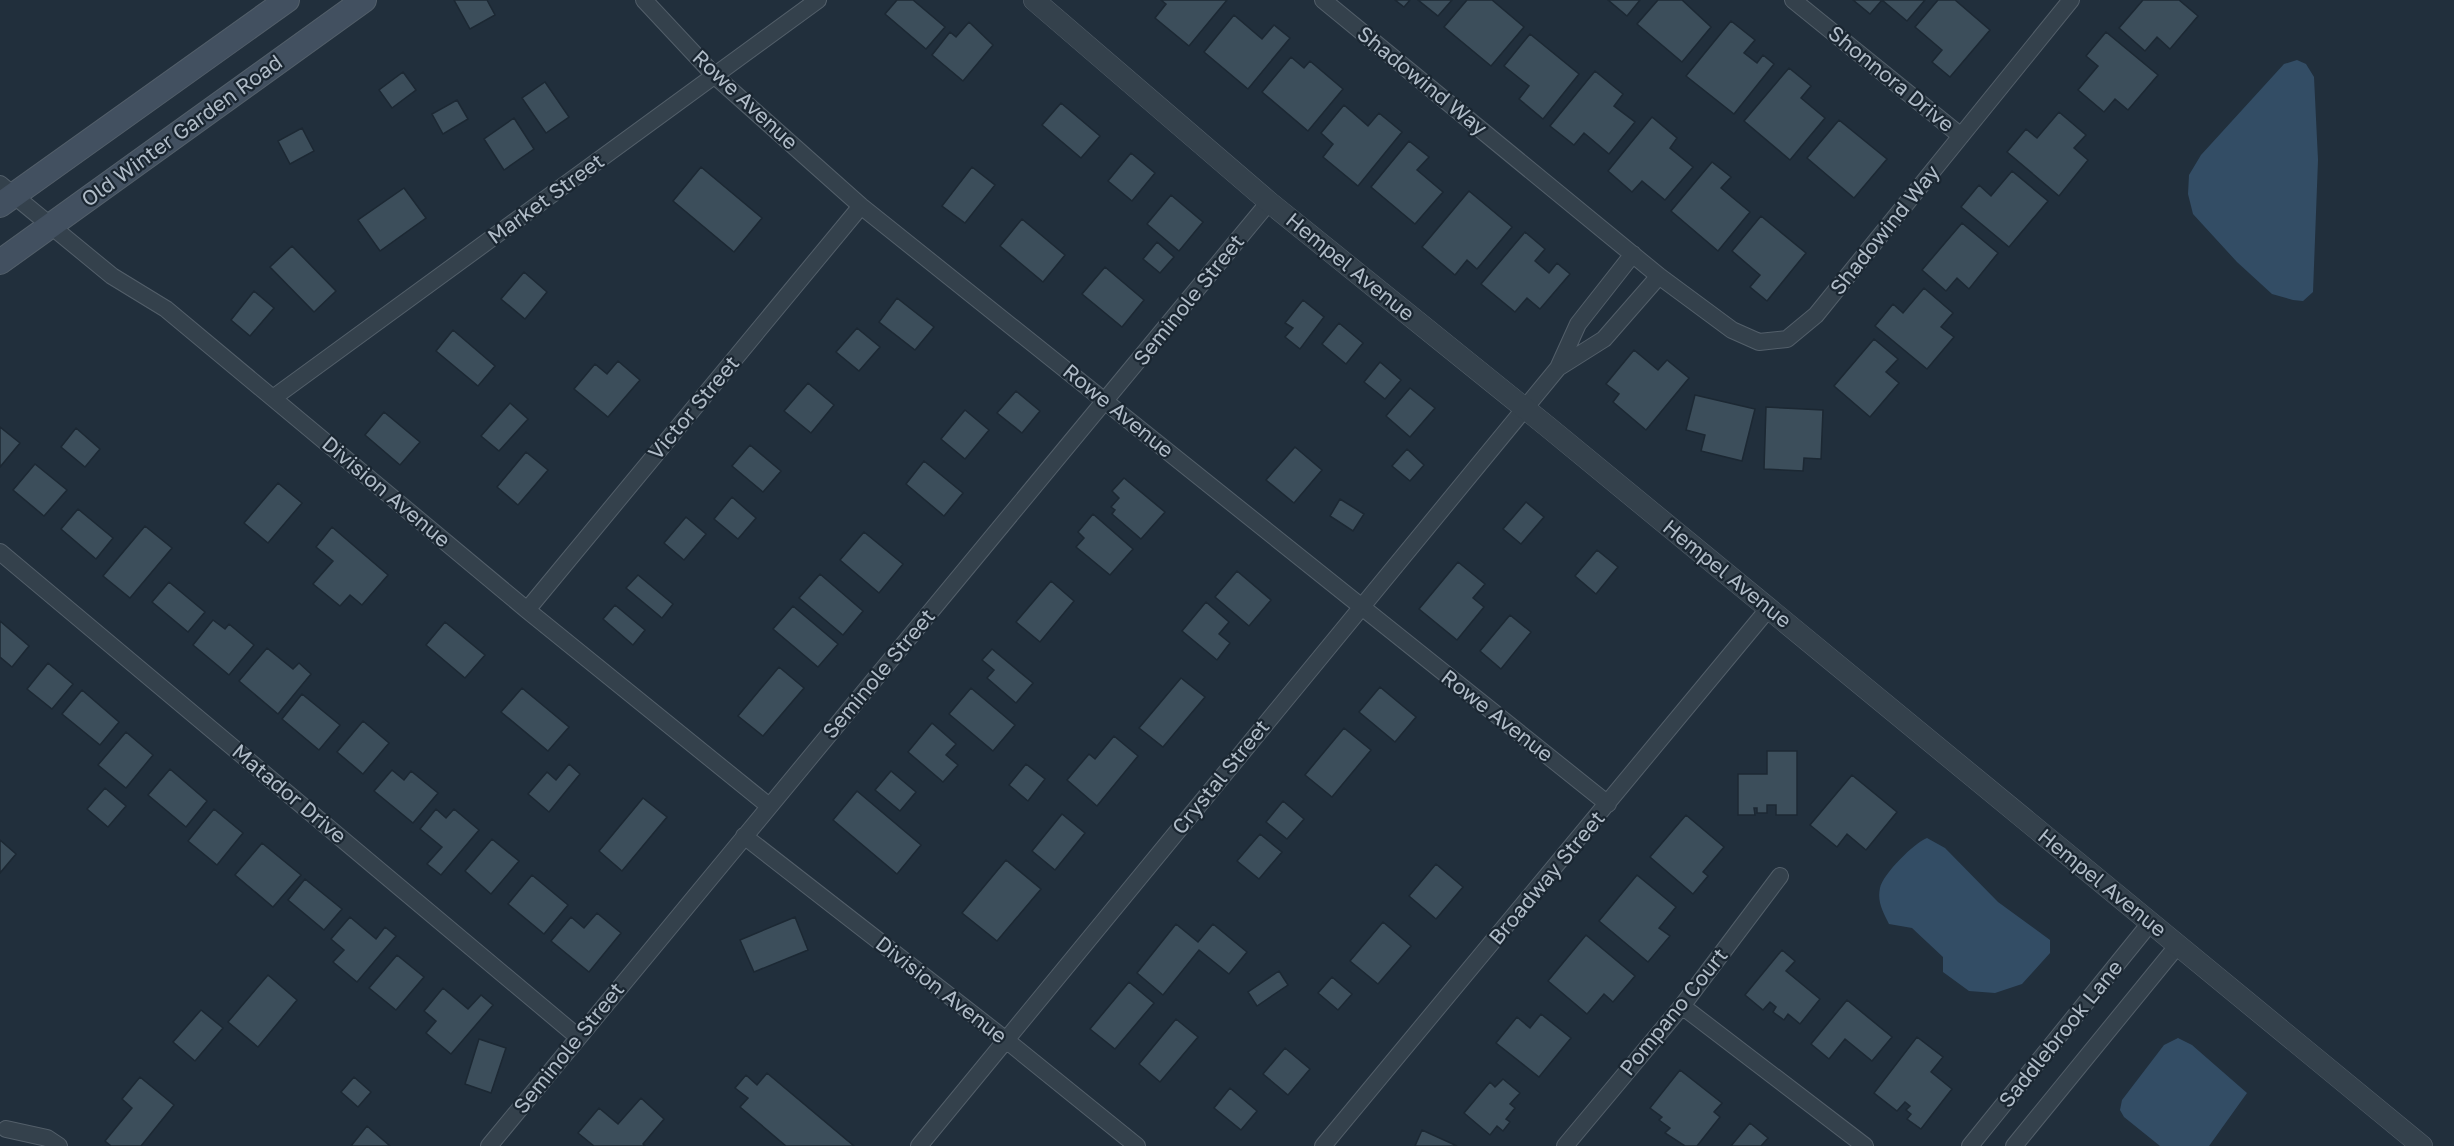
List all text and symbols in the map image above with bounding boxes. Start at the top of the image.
street label: Shonnora Drive [1823,19,1960,137]
street label: Shadowind Way [1352,20,1493,141]
street label: Rowe Avenue [688,44,804,155]
street label: Old Winter Garden Road [76,49,287,212]
street label: Market Street [482,147,609,249]
street label: Shadowind Way [1824,159,1945,300]
street label: Hempel Avenue [1281,206,1420,326]
street label: Seminole Street [1127,228,1249,370]
street label: Victor Street [642,350,744,465]
street label: Rowe Avenue [1058,358,1179,463]
street label: Division Avenue [317,430,456,552]
street label: Hempel Avenue [1658,513,1797,633]
street label: Seminole Street [816,603,940,744]
street label: Rowe Avenue [1436,663,1559,767]
street label: Crystal Street [1166,714,1275,839]
street label: Matador Drive [227,738,352,849]
street label: Broadway Street [1483,805,1610,950]
street label: Hempel Avenue [2033,822,2172,942]
street label: Division Avenue [871,930,1012,1049]
street label: Pompano Court [1614,942,1733,1081]
street label: Saddlebrook Lane [1993,954,2128,1112]
street label: Seminole Street [507,976,629,1118]

